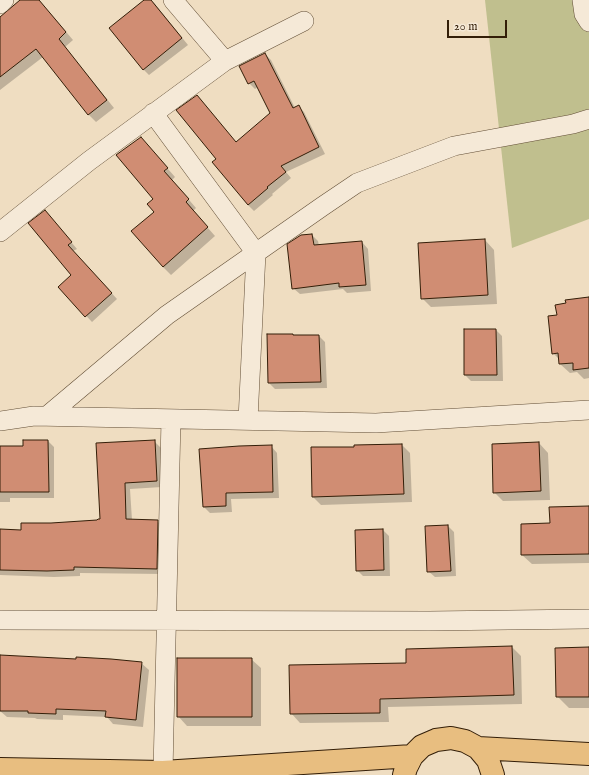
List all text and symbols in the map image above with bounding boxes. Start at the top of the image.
scale bar [449,12,509,38]
text: 20 m [454,19,477,34]

